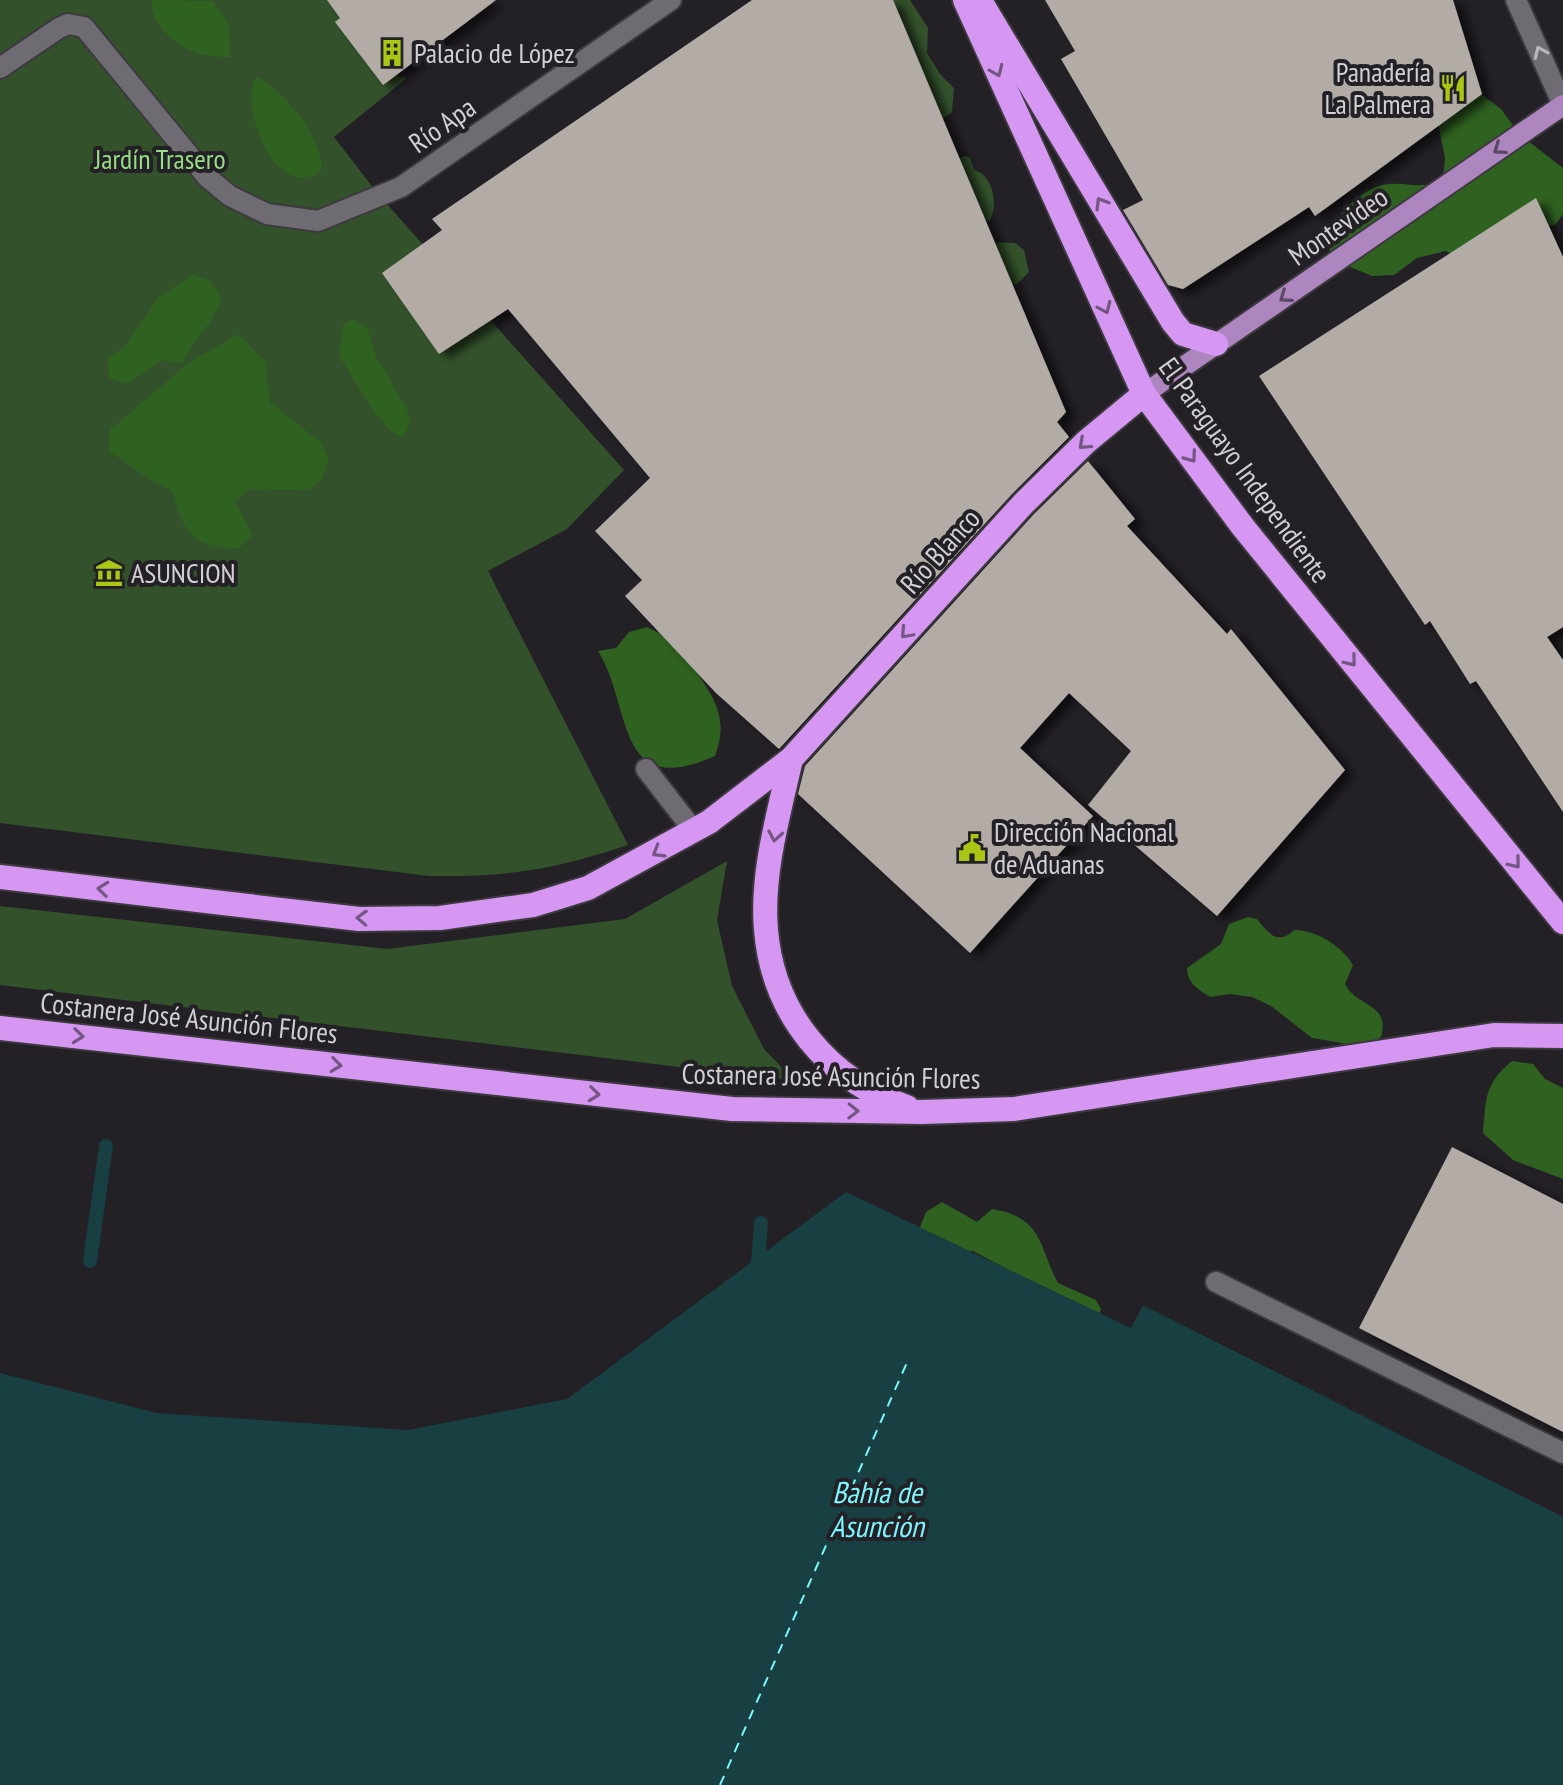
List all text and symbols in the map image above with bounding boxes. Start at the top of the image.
place label: Palacio de López [414,34,575,71]
building icon: Palacio de López [377,38,407,68]
one-way arrow [1533,46,1549,61]
place label: Panadería La Palmera [1324,53,1431,122]
one-way arrow [988,63,1004,77]
restaurant icon: Panadería La Palmera [1438,73,1468,103]
street label: Río Apa [401,88,482,161]
one-way arrow [1493,139,1507,154]
park label: Jardín Trasero [93,140,226,177]
street label: Montevideo [1281,178,1395,273]
one-way arrow [1095,197,1111,212]
one-way arrow [1279,287,1293,302]
one-way arrow [1095,299,1111,314]
street label: El Paraguayo Independiente [1151,350,1340,590]
one-way arrow [1079,434,1094,448]
one-way arrow [1181,448,1195,462]
street label: Río Blanco [892,500,988,601]
place label: ASUNCION [131,554,236,591]
museum icon: ASUNCION [94,558,124,588]
one-way arrow [901,623,915,638]
one-way arrow [1341,652,1356,666]
place label: Dirección Nacional de Aduanas [994,813,1175,882]
one-way arrow [768,829,785,842]
public building icon: Dirección Nacional de Aduanas [957,833,987,863]
one-way arrow [652,842,667,858]
one-way arrow [1505,854,1520,868]
one-way arrow [96,880,109,897]
one-way arrow [355,910,368,927]
street label: Costanera José Asunción Flores [39,983,339,1052]
one-way arrow [71,1028,84,1045]
street label: Costanera José Asunción Flores [681,1054,981,1097]
one-way arrow [329,1056,343,1073]
one-way arrow [588,1086,601,1103]
one-way arrow [847,1102,860,1120]
water label: Bahía de Asunción [830,1472,926,1545]

